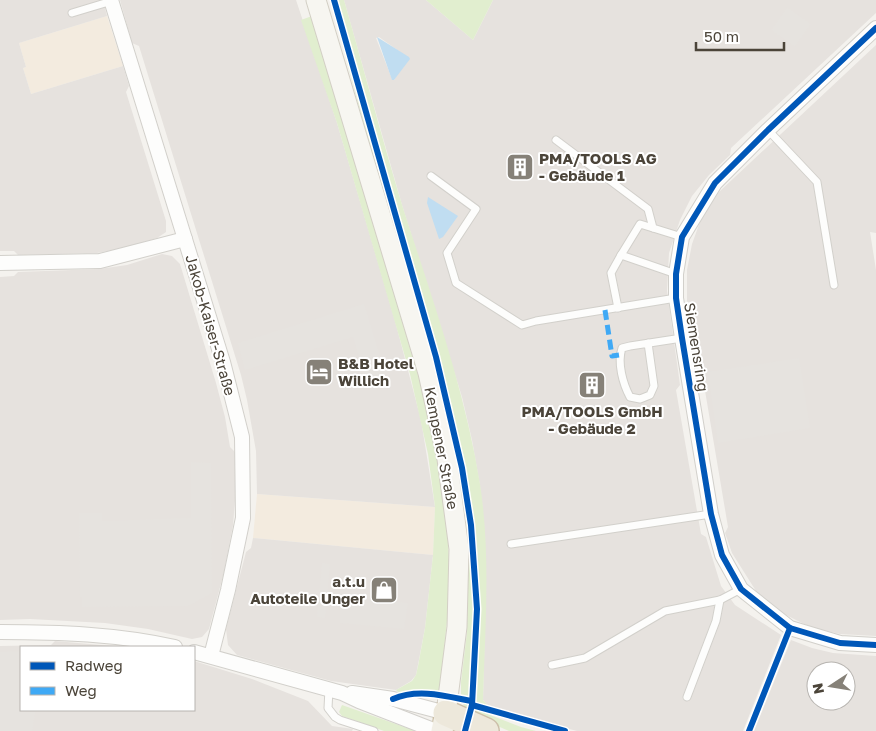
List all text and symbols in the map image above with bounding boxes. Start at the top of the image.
scale bar [696,20,784,52]
text: 50 m [704,27,739,45]
place label: PMA/TOOLS AG - Gebäude 1 [539,149,657,184]
building icon: PMA/TOOLS AG - Gebäude 1 [505,152,535,182]
street label: Jakob-Kaiser-Straße [182,252,240,398]
street label: Siemensring [681,301,713,393]
place label: B&B Hotel Willich [338,354,414,389]
hotel icon: B&B Hotel Willich [304,357,334,387]
building icon: PMA/TOOLS GmbH - Gebäude 2 [577,370,607,400]
street label: Kempener Straße [421,385,463,511]
place label: PMA/TOOLS GmbH - Gebäude 2 [521,402,663,437]
place label: a.t.u Autoteile Unger [250,572,365,607]
shop icon: a.t.u Autoteile Unger [369,575,399,605]
legend [20,646,195,711]
text: Radweg [65,656,123,674]
north arrow [806,661,856,711]
text: Weg [65,681,97,699]
text: N [808,682,827,696]

